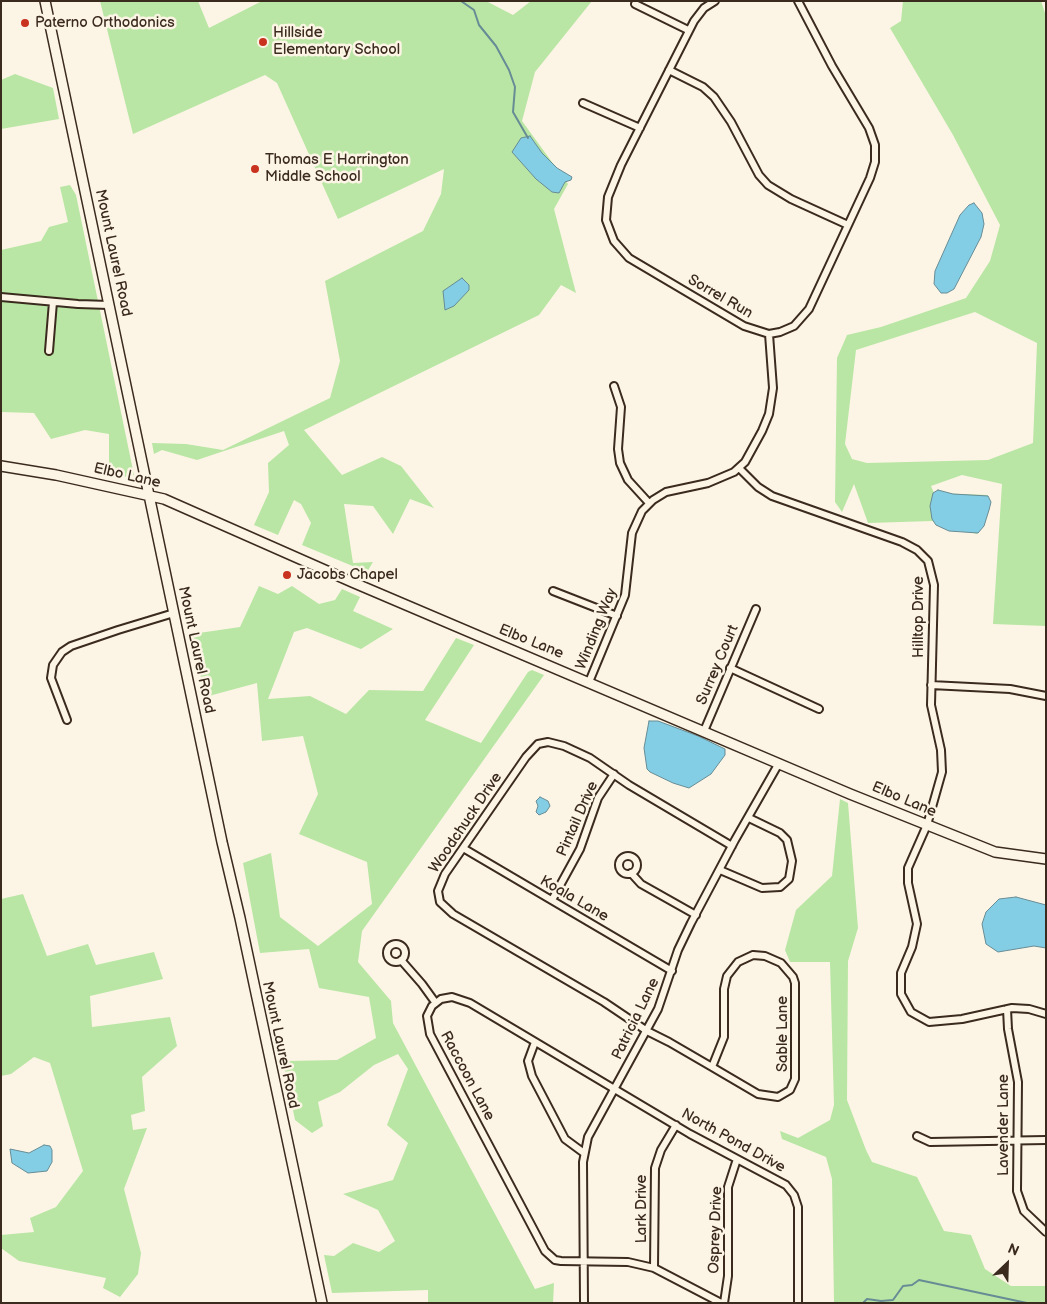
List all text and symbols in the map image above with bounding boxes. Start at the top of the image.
place label: Paterno Orthodonics [35,14,175,32]
marker: Paterno Orthodonics [19,17,31,29]
place label: Hillside Elementary School [273,24,400,59]
marker: Hillside Elementary School [257,36,269,48]
place label: Thomas E Harrington Middle School [265,151,409,186]
marker: Thomas E Harrington Middle School [249,163,261,175]
street label: Mount Laurel Road [91,188,135,318]
street label: Sorrel Run [684,271,756,323]
street label: Elbo Lane [92,460,162,492]
place label: Jacobs Chapel [297,566,398,584]
marker: Jacobs Chapel [281,569,293,581]
street label: Hilltop Drive [910,576,928,658]
street label: Mount Laurel Road [174,585,218,715]
street label: Winding Way [572,586,622,672]
street label: Elbo Lane [496,621,566,663]
street label: Surrey Court [693,622,743,708]
street label: Woodchuck Drive [426,769,506,877]
street label: Elbo Lane [869,778,939,822]
street label: Pintail Drive [553,779,603,859]
street label: Koala Lane [536,872,612,926]
street label: Patricia Lane [608,975,664,1063]
street label: Mount Laurel Road [258,980,302,1110]
street label: Sable Lane [774,996,792,1072]
street label: Raccoon Lane [436,1028,498,1124]
street label: Lavender Lane [995,1074,1013,1176]
street label: North Pond Drive [678,1105,788,1177]
street label: Lark Drive [633,1175,651,1243]
street label: Osprey Drive [705,1186,727,1274]
north arrow [982,1239,1032,1289]
text: N [1005,1240,1022,1260]

